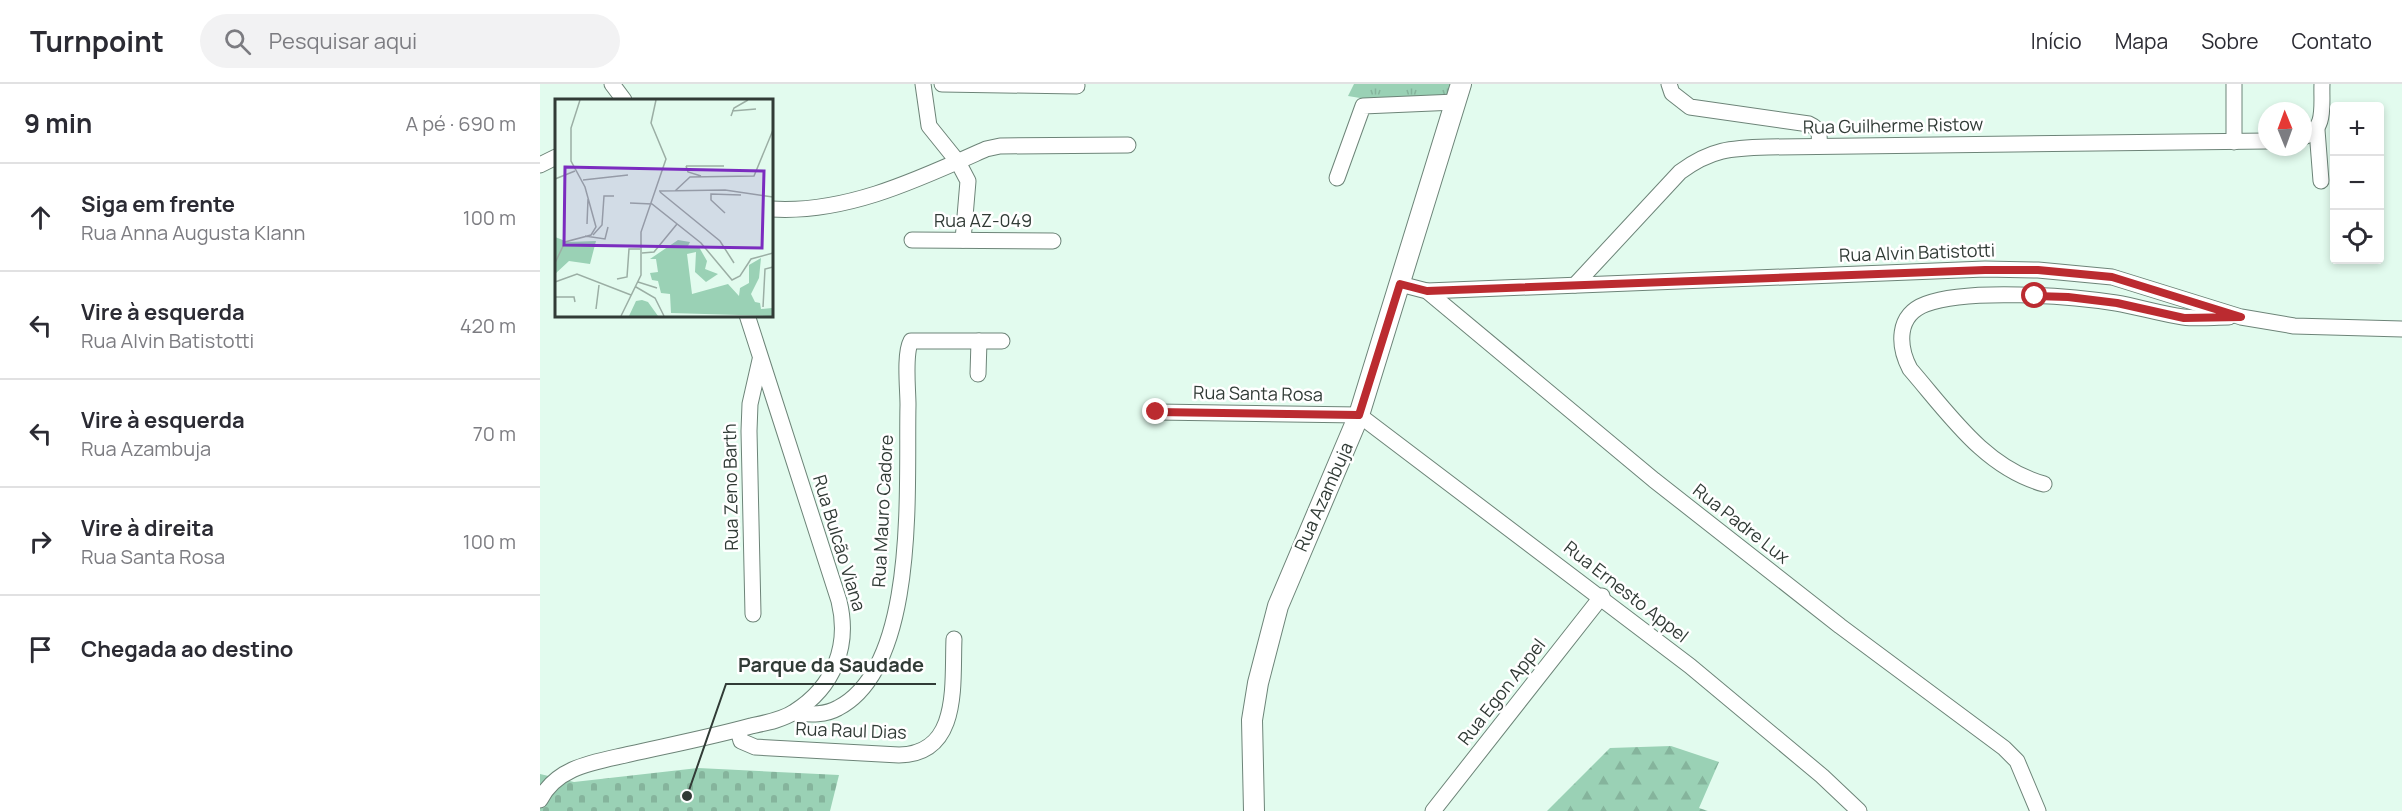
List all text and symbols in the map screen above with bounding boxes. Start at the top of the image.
search box [200,14,620,68]
text: Turnpoint [30,22,164,60]
icon: search [221,25,254,58]
text: Pesquisar aqui [269,26,417,56]
text: Início [2031,27,2082,55]
text: Mapa [2115,27,2168,55]
text: Sobre [2201,27,2259,55]
text: Contato [2292,27,2372,55]
inset map [555,99,772,316]
north arrow [2258,102,2312,156]
map controls [2330,102,2384,264]
button: + [2330,102,2384,156]
text: 9 min [24,105,92,141]
text: A pé · 690 m [405,110,516,137]
street label: Rua Guilherme Ristow [1803,111,1984,139]
button: − [2330,156,2384,210]
text: Siga em frente [81,189,235,219]
icon: ahead [24,201,57,234]
text: 100 m [463,204,516,231]
street label: Rua AZ-049 [934,208,1032,232]
button: locate [2330,210,2384,264]
text: Rua Anna Augusta Klann [81,219,305,246]
street label: Rua Alvin Batistotti [1839,237,1995,267]
route start [2021,282,2047,308]
text: Vire à esquerda [81,297,245,327]
icon: left [24,309,57,342]
text: 420 m [460,312,516,339]
text: Rua Alvin Batistotti [81,327,254,354]
street label: Rua Santa Rosa [1193,380,1323,406]
route end [1142,398,1168,424]
text: Vire à esquerda [81,405,245,435]
icon: left [24,417,57,450]
text: 70 m [473,420,516,447]
street label: Rua Zeno Barth [717,423,743,551]
street label: Rua Mauro Cadore [866,434,898,588]
text: Rua Azambuja [81,435,211,462]
street label: Rua Azambuja [1288,438,1358,555]
street label: Rua Bulcão Viana [808,472,872,614]
street label: Rua Padre Lux [1688,478,1795,569]
text: Vire à direita [81,513,214,543]
icon: right [24,525,57,558]
text: 100 m [463,528,516,555]
street label: Rua Ernesto Appel [1560,535,1694,647]
text: Rua Santa Rosa [81,543,225,570]
icon: arrive [24,633,57,666]
street label: Rua Egon Appel [1452,633,1550,750]
text: Chegada ao destino [81,634,293,664]
callout: Parque da Saudade [726,646,936,684]
text: Parque da Saudade [738,651,924,678]
street label: Rua Raul Dias [795,716,907,744]

